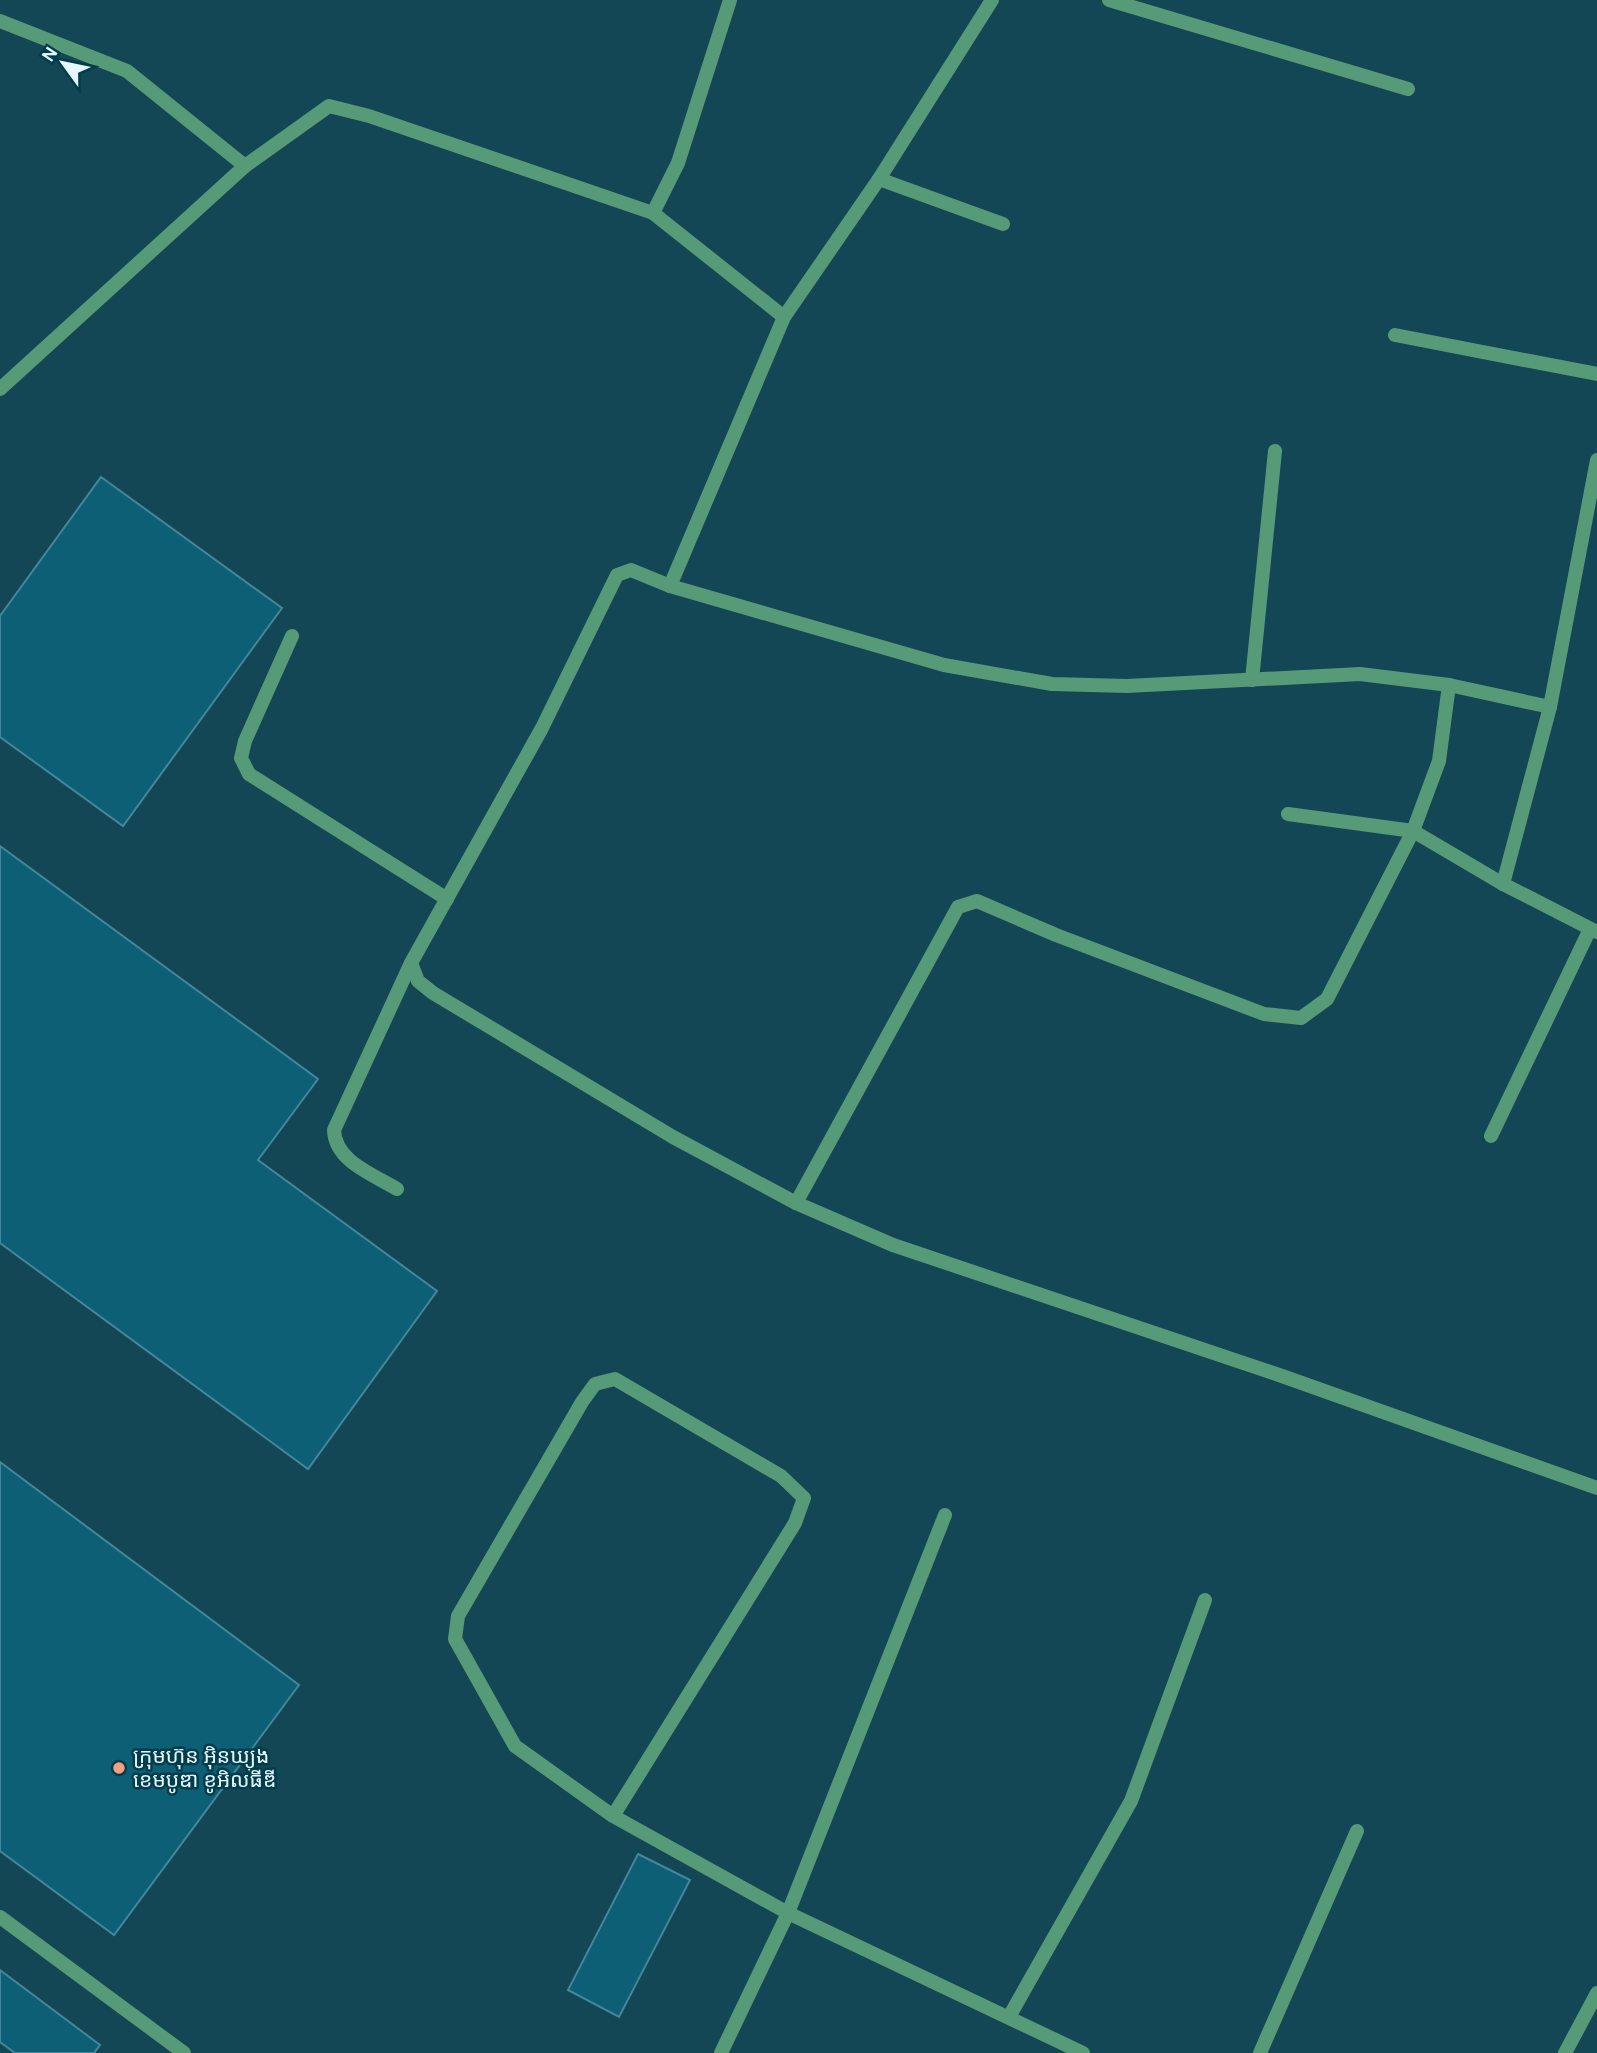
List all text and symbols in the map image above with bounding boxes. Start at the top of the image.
north arrow [28,28,98,98]
text: N [37,43,63,66]
place label: ក្រុមហ៊ុន អ៊ិនឃ្យុង ខេមបូឌា ខូអិលធីឌី [133,1744,276,1794]
marker: ក្រុមហ៊ុន អ៊ិនឃ្យុង ខេមបូឌា ខូអិលធីឌី [111,1760,127,1776]

